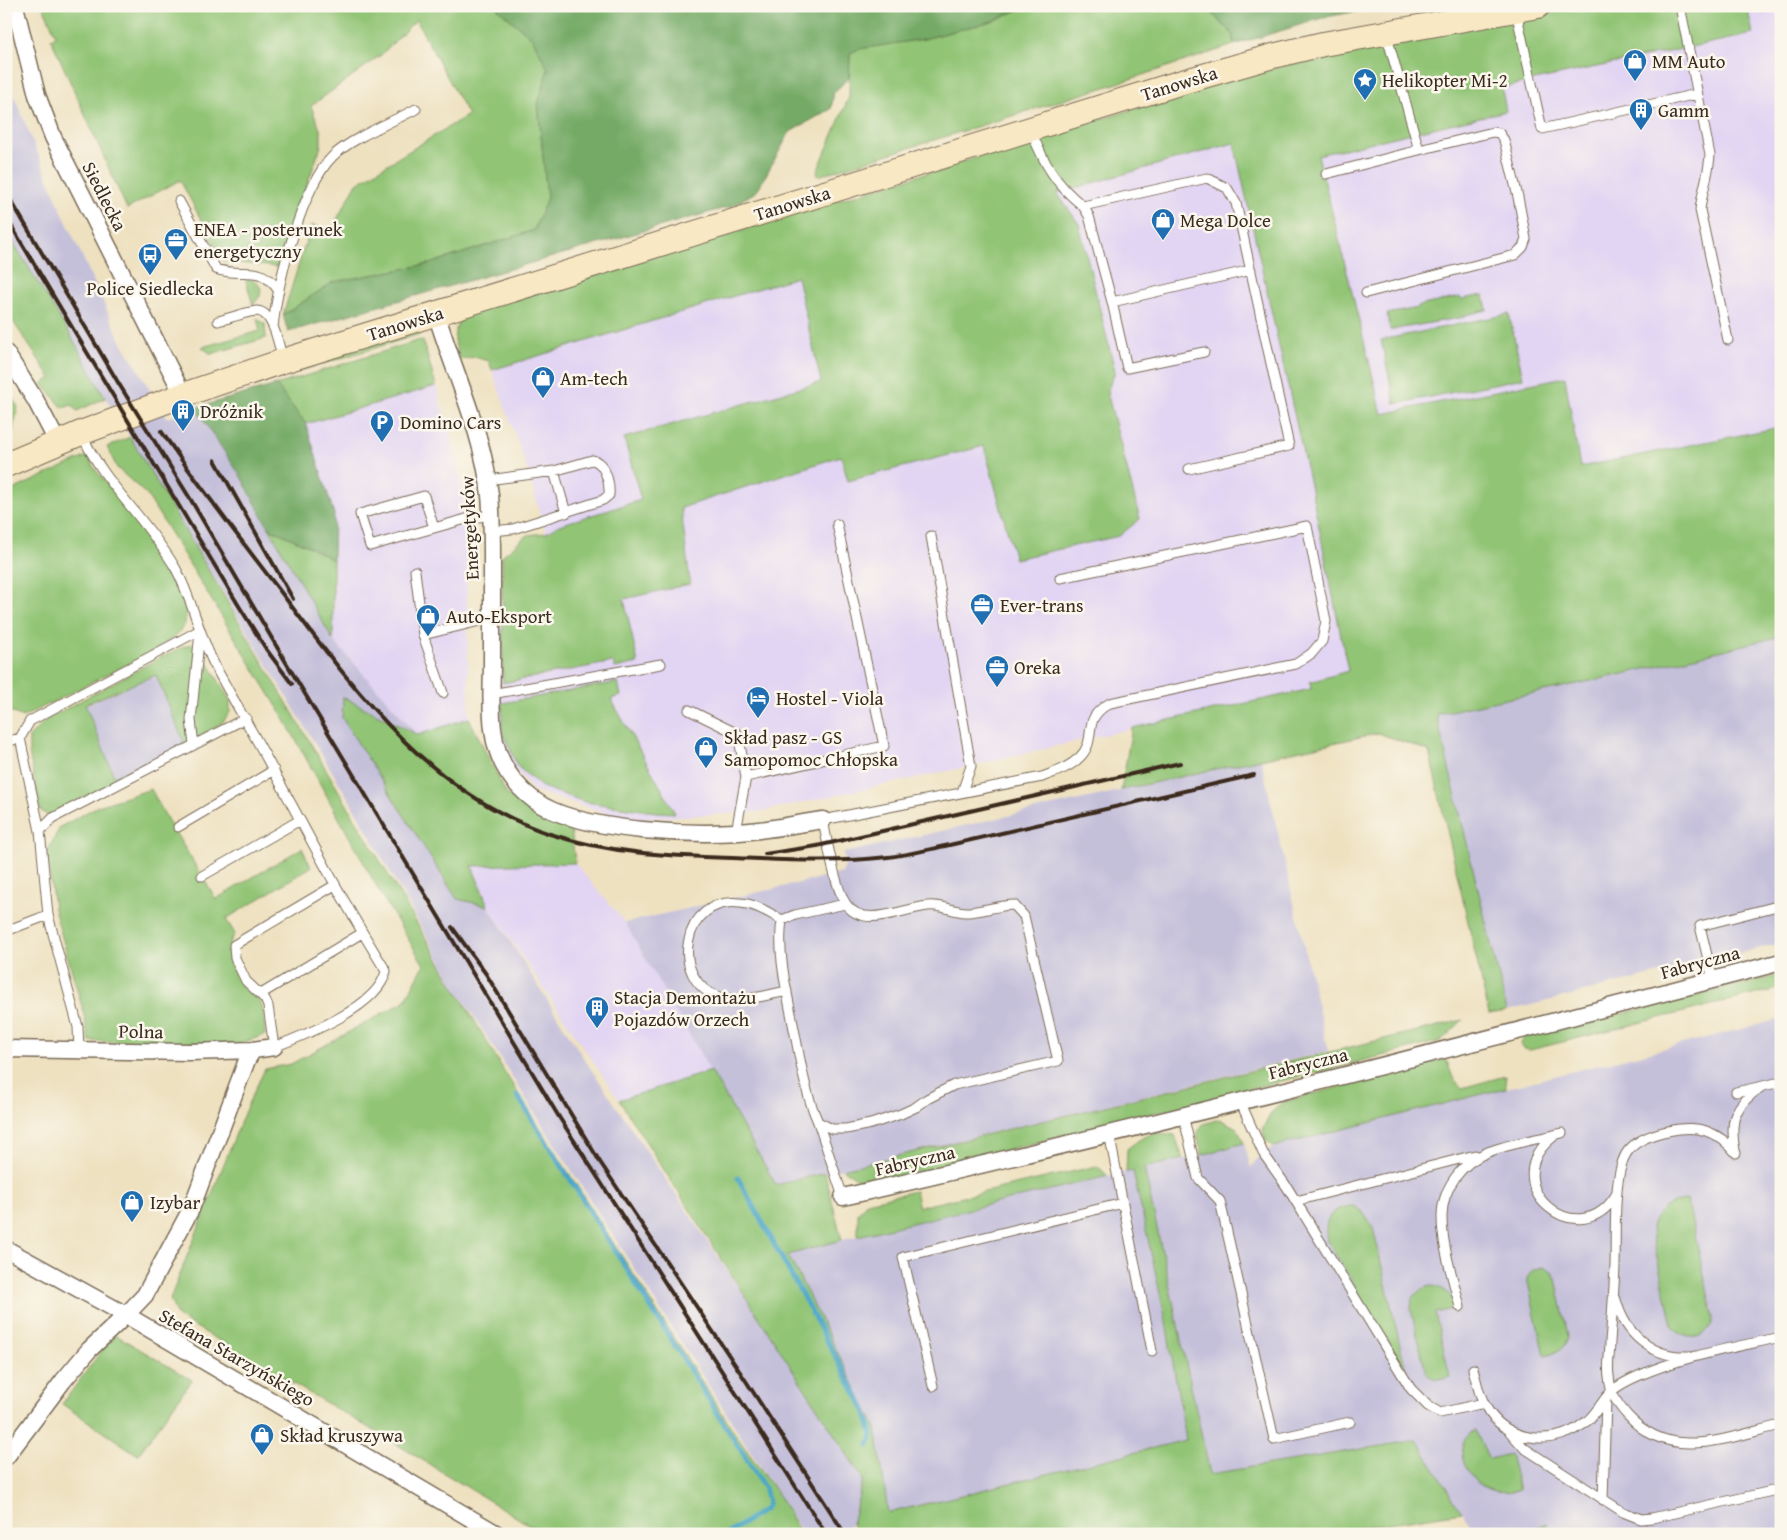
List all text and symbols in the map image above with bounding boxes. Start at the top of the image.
place label: MM Auto [1652,47,1726,75]
shop icon: MM Auto [1622,48,1648,82]
street label: Tanowska [1137,58,1221,108]
place label: Helikopter Mi-2 [1382,66,1508,94]
place icon: Helikopter Mi-2 [1352,67,1378,101]
place label: Gamm [1658,96,1710,124]
building icon: Gamm [1628,97,1654,131]
street label: Siedlecka [76,156,134,236]
street label: Tanowska [750,178,834,228]
place label: Mega Dolce [1180,206,1271,234]
shop icon: Mega Dolce [1150,207,1176,241]
place label: ENEA - posterunek energetyczny [194,215,343,265]
office icon: ENEA - posterunek energetyczny [163,227,189,261]
bus stop icon: Police Siedlecka [137,242,163,276]
place label: Police Siedlecka [87,274,213,302]
street label: Tanowska [363,298,447,348]
place label: Am-tech [560,364,628,392]
shop icon: Am-tech [530,365,556,399]
place label: Dróżnik [200,397,263,425]
building icon: Dróżnik [170,398,196,432]
place label: Domino Cars [400,408,501,436]
parking icon: Domino Cars [369,409,395,443]
street label: Energetyków [452,475,486,581]
place label: Ever-trans [1000,591,1083,619]
office icon: Ever-trans [969,592,995,626]
place label: Auto-Eksport [446,602,552,630]
shop icon: Auto-Eksport [415,603,441,637]
place label: Oreka [1014,653,1061,681]
office icon: Oreka [984,654,1010,688]
place label: Hostel - Viola [776,684,883,712]
hotel icon: Hostel - Viola [745,685,771,719]
place label: Skład pasz - GS Samopomoc Chłopska [724,723,898,773]
shop icon: Skład pasz - GS Samopomoc Chłopska [693,735,719,769]
street label: Fabryczna [1657,938,1743,986]
place label: Stacja Demontażu Pojazdów Orzech [614,983,757,1033]
building icon: Stacja Demontażu Pojazdów Orzech [584,995,610,1029]
street label: Polna [118,1017,164,1045]
street label: Fabryczna [1265,1040,1351,1086]
street label: Fabryczna [872,1137,958,1183]
place label: Izybar [150,1188,200,1216]
shop icon: Izybar [119,1189,145,1223]
street label: Stefana Starzyńskiego [154,1301,320,1413]
place label: Skład kruszywa [280,1421,403,1449]
shop icon: Skład kruszywa [249,1422,275,1456]

